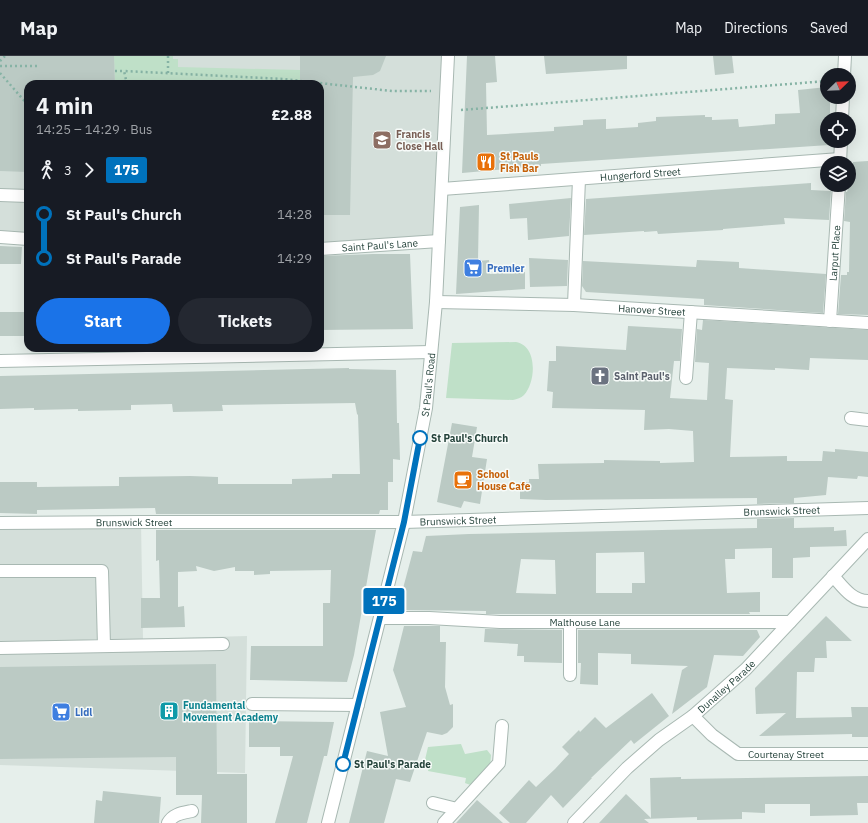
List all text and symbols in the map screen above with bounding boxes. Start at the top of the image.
text: Map [20,16,58,40]
text: Map [675,19,702,37]
text: Directions [724,19,788,37]
text: Saved [810,19,848,37]
north arrow [820,68,856,104]
map controls [820,68,856,192]
text: 4 min [36,91,93,120]
text: £2.88 [272,105,312,124]
button: locate [820,112,856,148]
text: 14:25 – 14:29 · Bus [36,121,152,138]
place label: Francis Close Hall [396,128,443,153]
school or university icon: Francis Close Hall [371,129,393,151]
place label: St Pauls Fish Bar [500,150,539,175]
restaurant icon: St Pauls Fish Bar [475,151,497,173]
button: layers [820,156,856,192]
icon: walk [36,159,58,181]
icon: forward [78,159,100,181]
text: 175 [114,161,139,179]
text: 3 [64,162,72,179]
street label: Hungerford Street [600,164,682,184]
text: St Paul's Church [66,205,182,224]
text: 14:28 [277,206,312,223]
street label: Larput Place [826,224,843,282]
street label: Saint Paul's Lane [341,236,419,254]
text: St Paul's Parade [66,249,181,268]
text: 14:29 [277,250,312,267]
supermarket icon: Premier [462,257,484,279]
place label: Premier [487,262,525,275]
button: Start [36,298,170,344]
button: Tickets [178,298,312,344]
street label: Hanover Street [618,301,686,318]
street label: St Paul's Road [418,352,438,418]
church icon: Saint Paul's [589,365,611,387]
place label: Saint Paul's [614,370,670,383]
marker: St Paul's Church [412,430,428,446]
place label: St Paul's Church [431,432,508,445]
place label: School House Cafe [477,468,531,493]
cafe icon: School House Cafe [452,469,474,491]
street label: Brunswick Street [743,503,821,518]
street label: Brunswick Street [419,513,497,528]
street label: Brunswick Street [96,515,173,529]
line badge: 175 [361,588,407,614]
text: 175 [371,592,397,610]
street label: Malthouse Lane [549,616,621,629]
street label: Dunalley Parade [695,657,758,716]
place label: Fundamental Movement Academy [183,699,279,724]
building icon: Fundamental Movement Academy [158,700,180,722]
supermarket icon: Lidl [50,701,72,723]
place label: Lidl [75,706,92,719]
street label: Courtenay Street [748,748,824,761]
marker: St Paul's Parade [335,756,351,772]
place label: St Paul's Parade [354,758,431,771]

